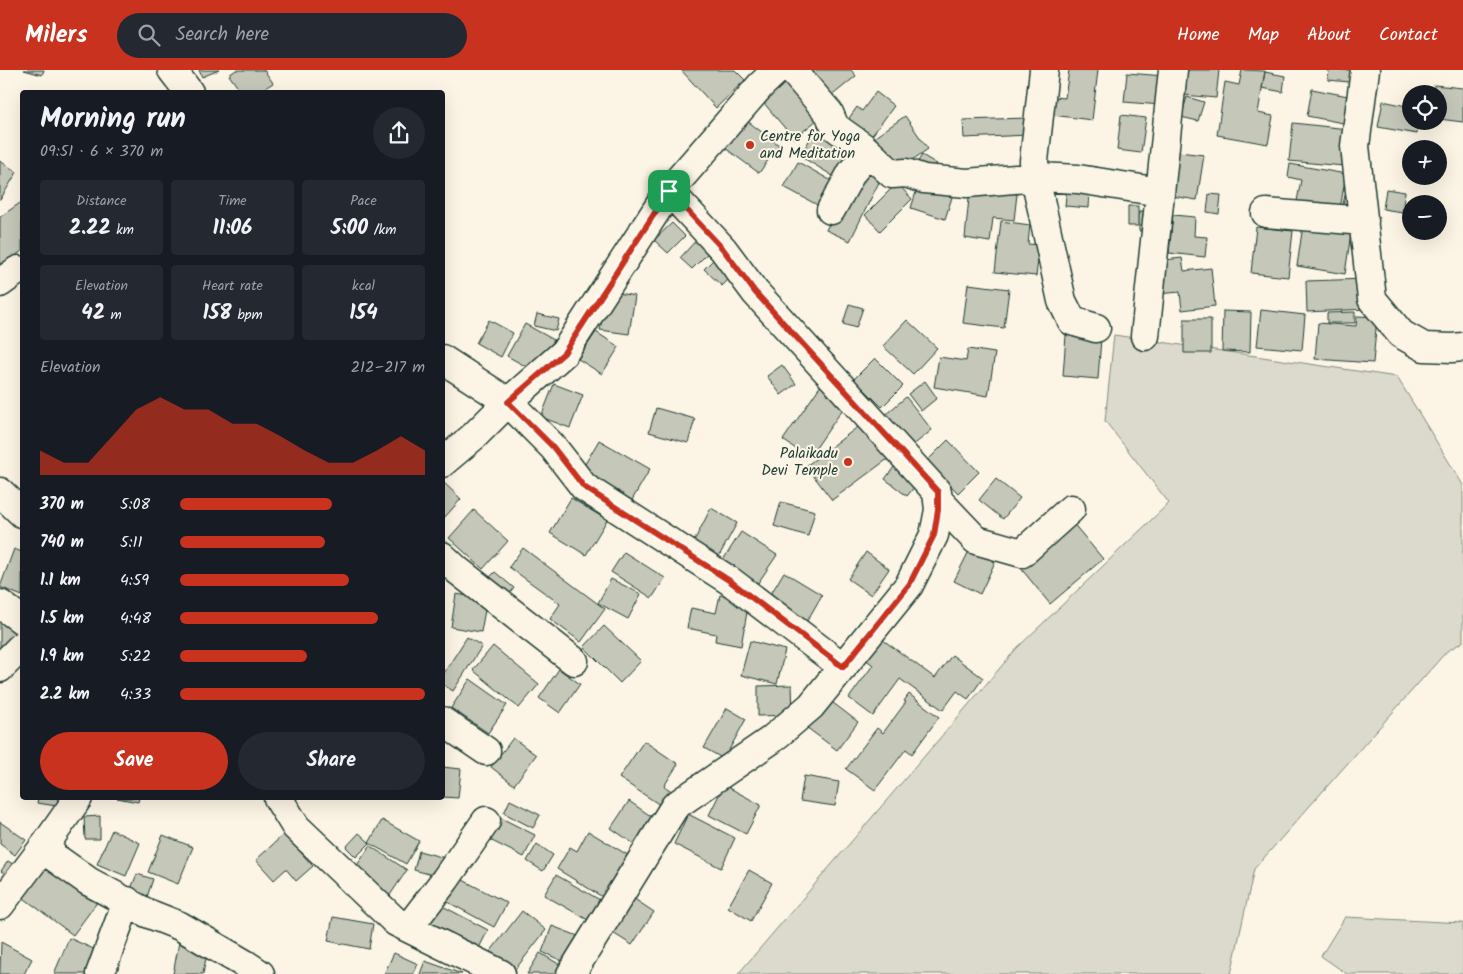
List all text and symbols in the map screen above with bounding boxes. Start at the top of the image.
search box [117,13,467,58]
text: Milers [25,16,87,55]
text: Search here [175,20,269,50]
icon: search [135,21,163,49]
text: Home [1177,21,1220,50]
text: Map [1248,21,1279,50]
text: About [1307,21,1351,50]
text: Contact [1379,21,1438,50]
map controls [1402,85,1447,240]
button: locate [1402,85,1447,130]
text: Morning run [40,97,186,142]
button: share [373,107,425,159]
place label: Centre for Yoga and Meditation [760,125,860,166]
text: 09:51 · 6 × 370 m [40,139,163,164]
marker: Centre for Yoga and Meditation [744,139,756,151]
button: + [1402,140,1447,185]
pin [648,170,690,212]
icon: arrive [655,177,683,205]
text: Distance [76,190,127,212]
text: Time [218,190,247,212]
text: Pace [350,190,377,212]
button: − [1402,195,1447,240]
text: 2.22 [69,212,111,245]
text: 11:06 [212,212,253,245]
text: 5:00 [331,212,368,245]
text: km [111,219,134,241]
text: /km [368,219,396,241]
text: Elevation [75,275,128,297]
text: Heart rate [202,275,263,297]
text: kcal [352,275,375,297]
text: 42 [81,297,105,330]
text: 158 [202,297,232,330]
text: 154 [349,297,378,330]
text: m [105,304,122,326]
text: bpm [232,304,263,326]
text: Elevation [40,355,101,380]
text: 212–217 m [351,355,425,380]
place label: Palaikadu Devi Temple [761,442,838,483]
marker: Palaikadu Devi Temple [842,456,854,468]
text: 370 m [40,492,84,517]
text: 5:08 [120,492,150,517]
text: 740 m [40,530,84,555]
text: 5:11 [120,530,143,555]
text: 1.1 km [40,568,81,593]
text: 4:59 [120,568,149,593]
text: 1.5 km [40,606,84,631]
text: 4:48 [120,606,151,631]
text: 1.9 km [40,644,84,669]
text: 5:22 [120,644,151,669]
text: 2.2 km [40,682,90,707]
text: 4:33 [120,682,151,707]
button: Save [40,732,228,790]
button: Share [238,732,425,790]

